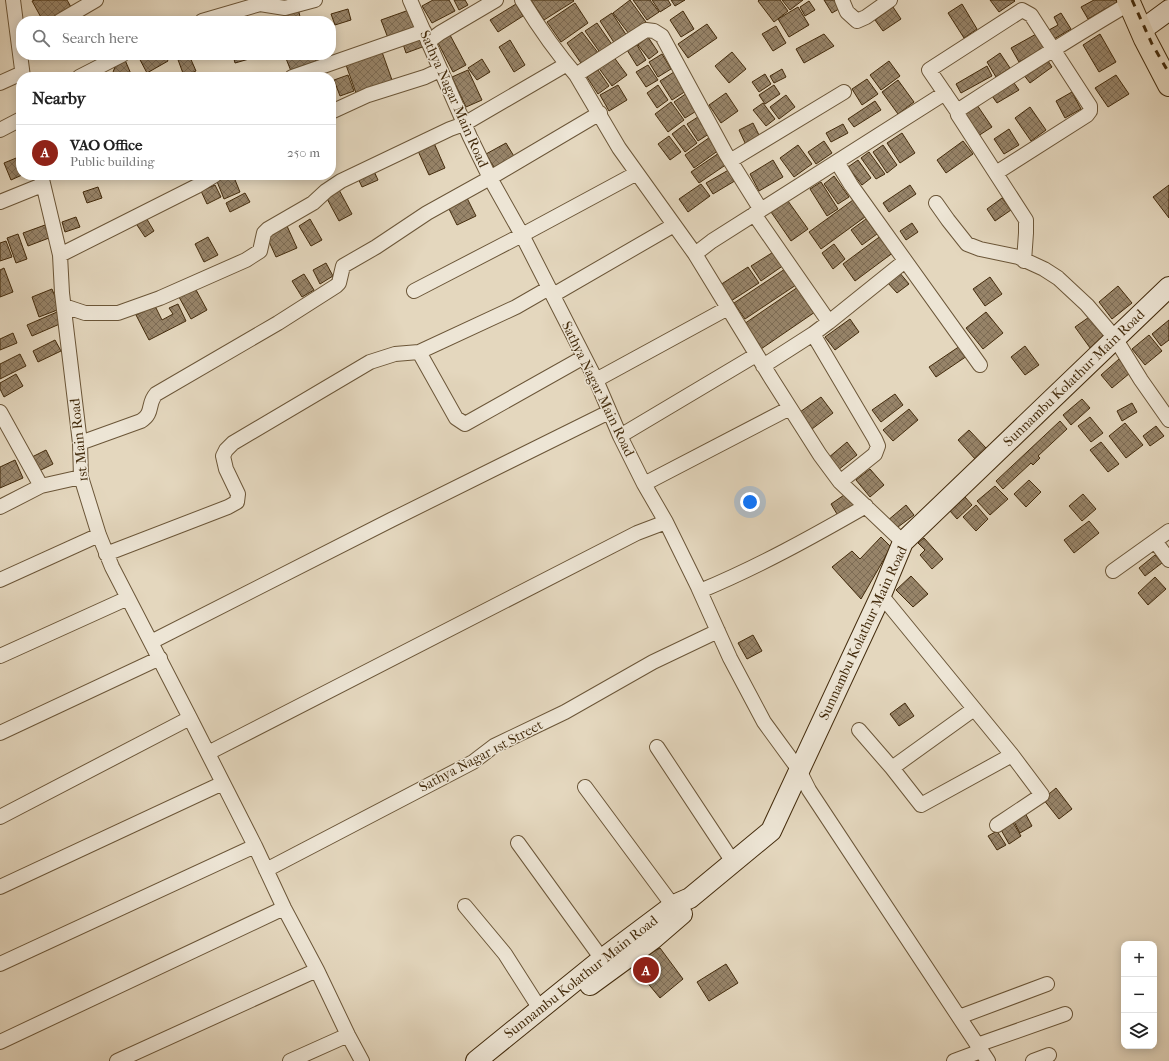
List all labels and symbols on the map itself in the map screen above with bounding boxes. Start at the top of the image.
street label: Sathya Nagar Main Road [416,28,492,171]
street label: Sunnambu Kolathur Main Road [1000,306,1149,450]
street label: Sathya Nagar Main Road [558,319,638,460]
street label: 1st Main Road [66,397,92,483]
your location [740,492,760,512]
street label: Sunnambu Kolathur Main Road [815,543,911,723]
street label: Sathya Nagar 1st Street [416,716,546,796]
street label: Sunnambu Kolathur Main Road [501,912,661,1042]
pin: A [633,955,659,985]

